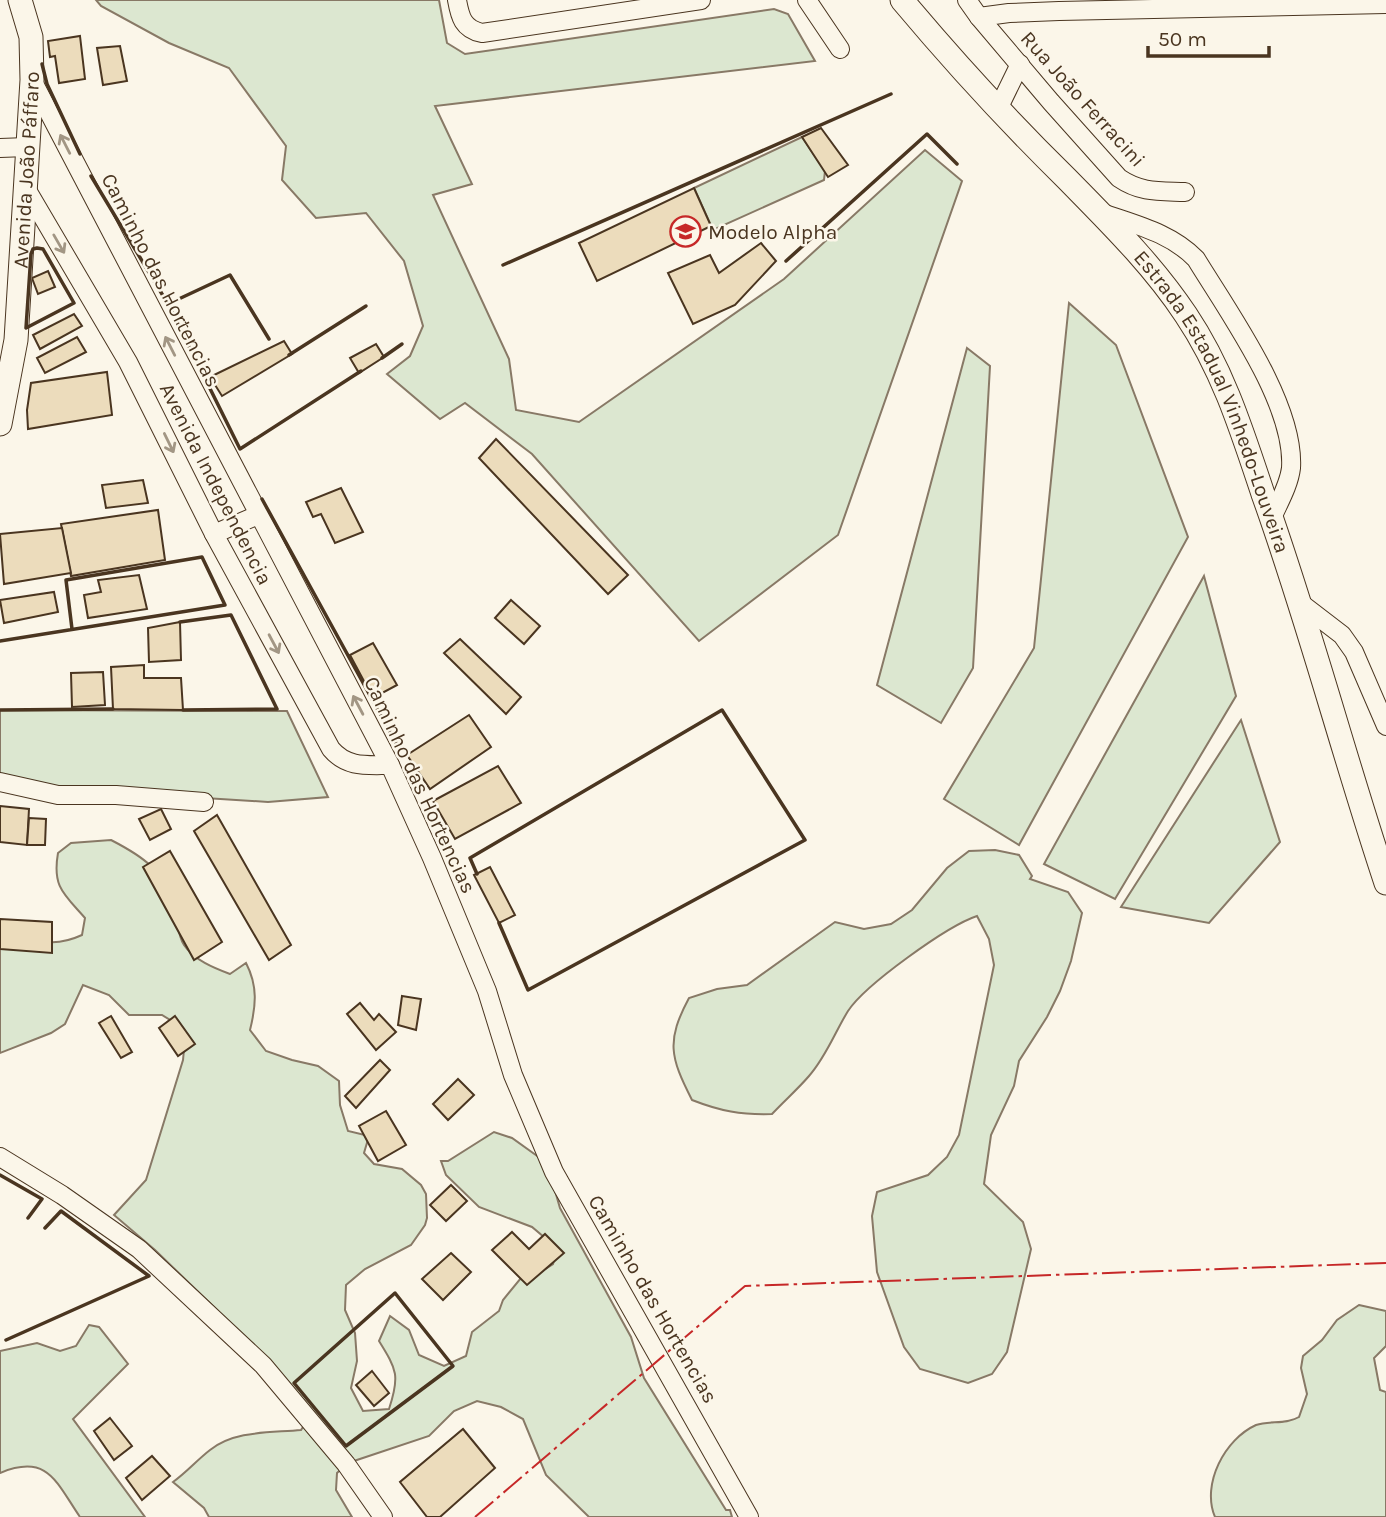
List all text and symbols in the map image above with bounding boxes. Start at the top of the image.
scale bar [1148,14,1269,58]
street label: Rua João Ferracini [1016,26,1150,172]
text: 50 m [1158,27,1207,51]
street label: Avenida João Páffaro [8,71,44,269]
one-way arrow [58,134,71,155]
street label: Caminho das Hortencias [97,169,225,391]
school or university icon: Modelo Alpha [668,215,702,249]
place label: Modelo Alpha [708,220,837,244]
one-way arrow [52,233,66,253]
street label: Estrada Estadual Vinhedo-Louveira [1129,246,1294,556]
one-way arrow [162,336,176,357]
street label: Avenida Independencia [155,379,277,589]
one-way arrow [162,432,176,453]
one-way arrow [267,634,281,654]
street label: Caminho das Hortencias [359,673,481,897]
one-way arrow [351,695,364,716]
street label: Caminho das Hortencias [584,1191,722,1407]

